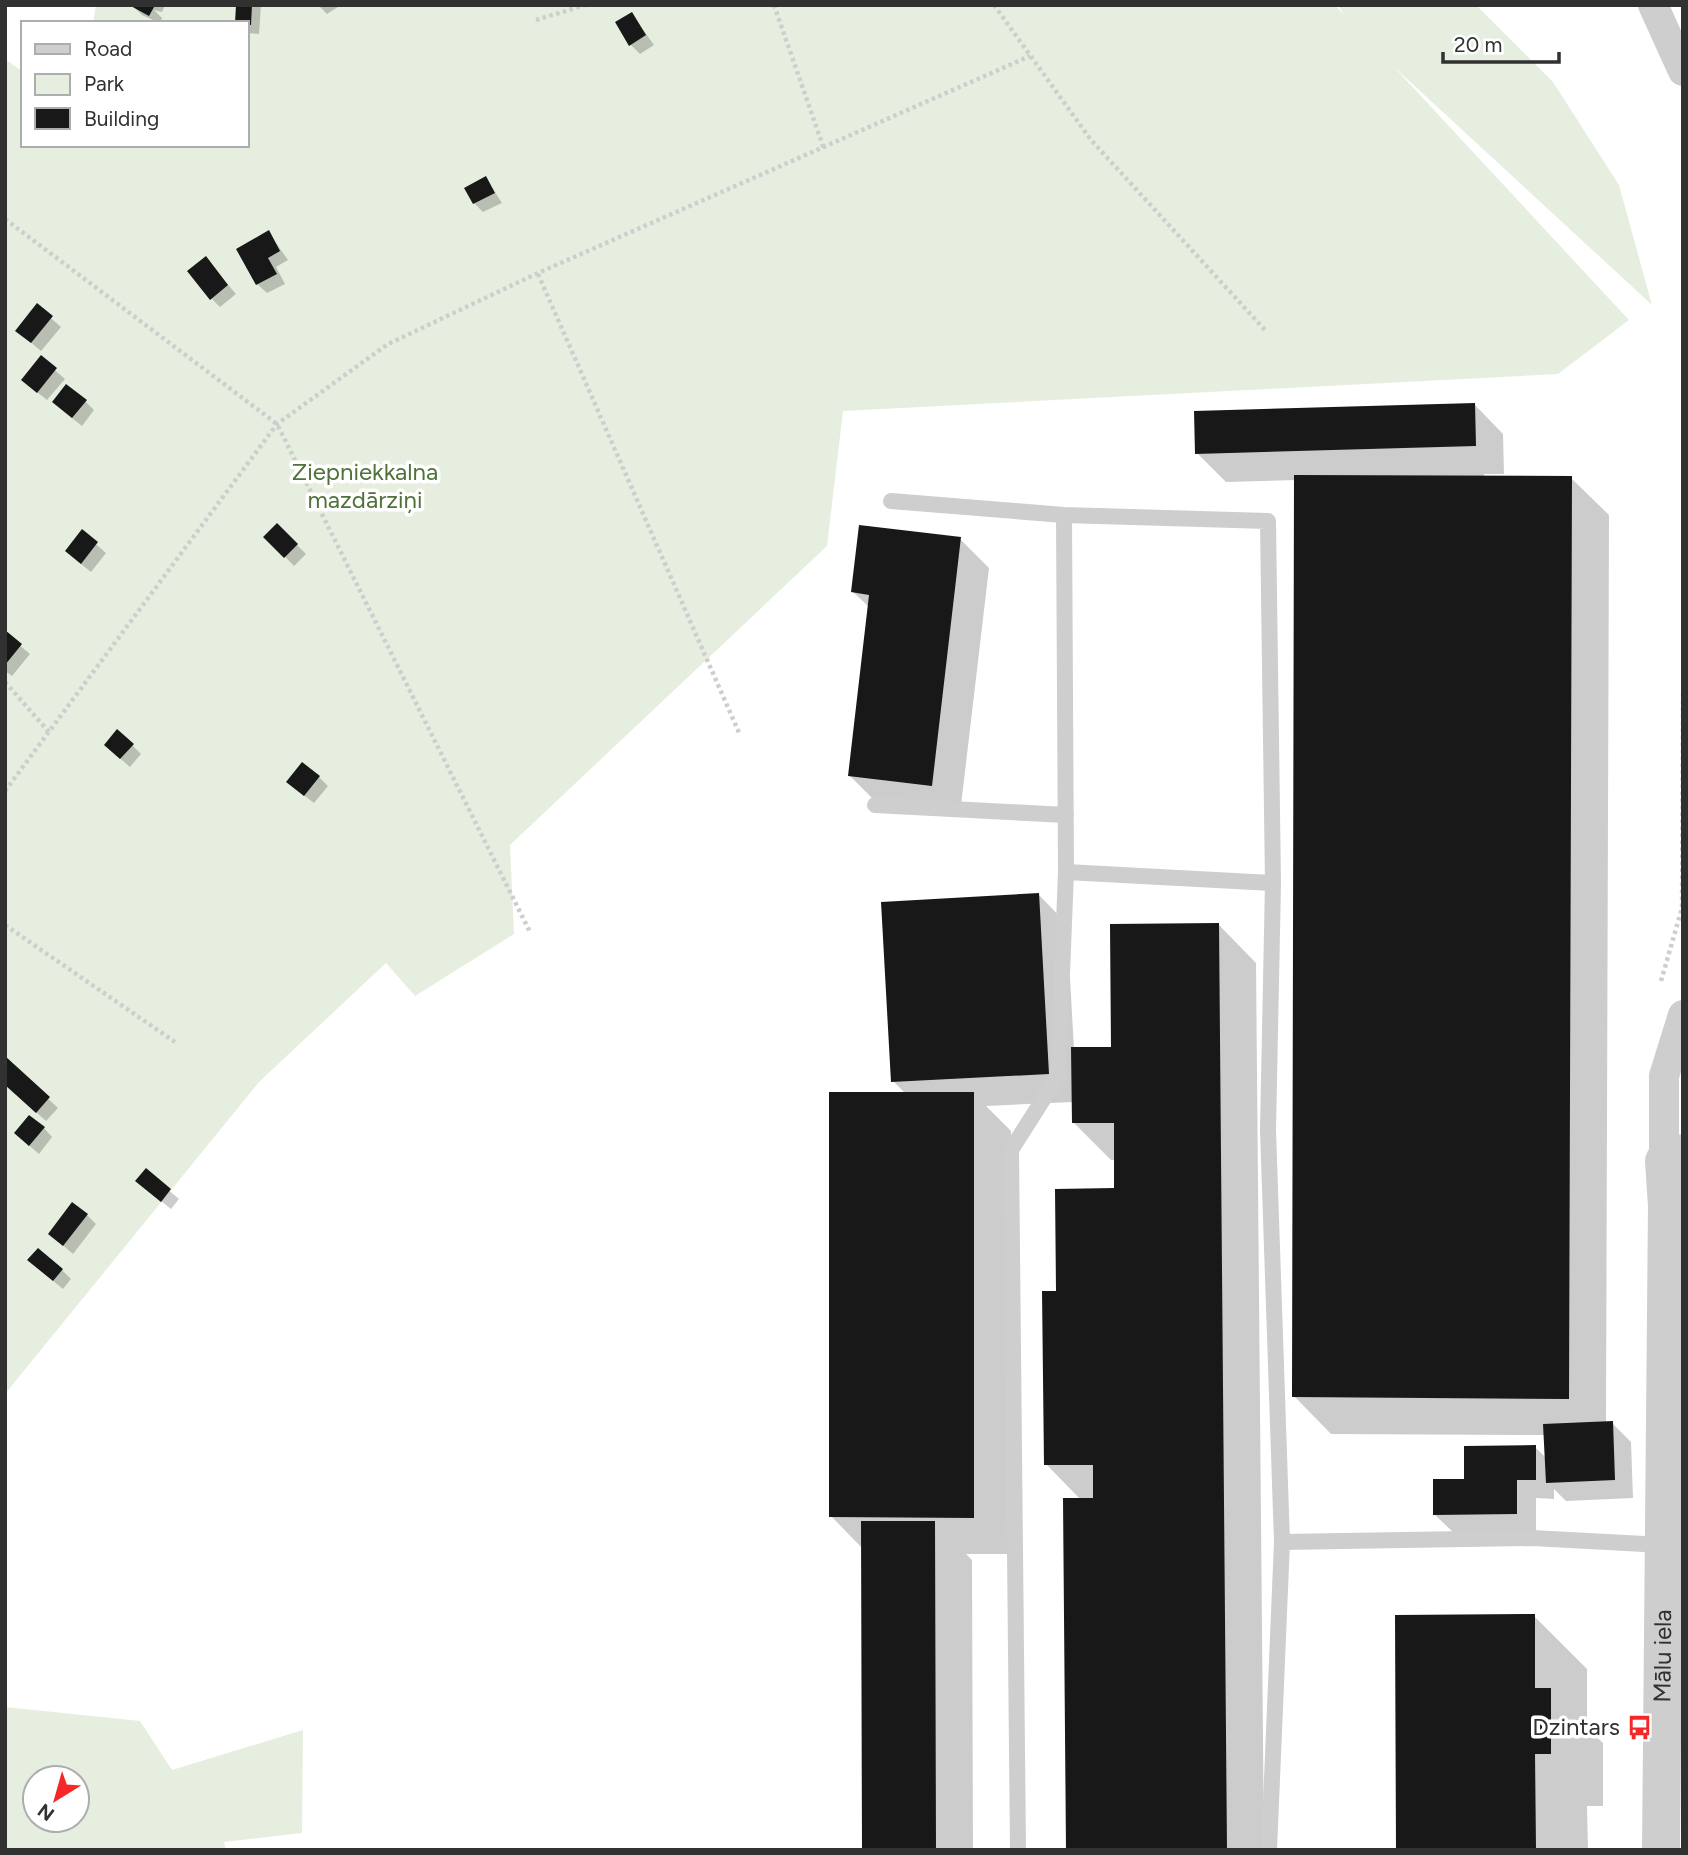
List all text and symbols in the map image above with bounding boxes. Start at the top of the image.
legend [21,21,248,147]
scale bar [1443,21,1558,65]
text: 20 m [1454,32,1502,57]
text: Road [84,36,132,61]
text: Park [84,71,125,96]
text: Building [84,106,159,131]
park label: Ziepniekkalna mazdārziņi [292,457,438,514]
street label: Mālu iela [1647,1609,1677,1703]
place label: Dzintars [1532,1712,1620,1741]
bus stop icon: Dzintars [1626,1713,1654,1741]
north arrow [21,1764,91,1834]
text: N [33,1799,59,1826]

